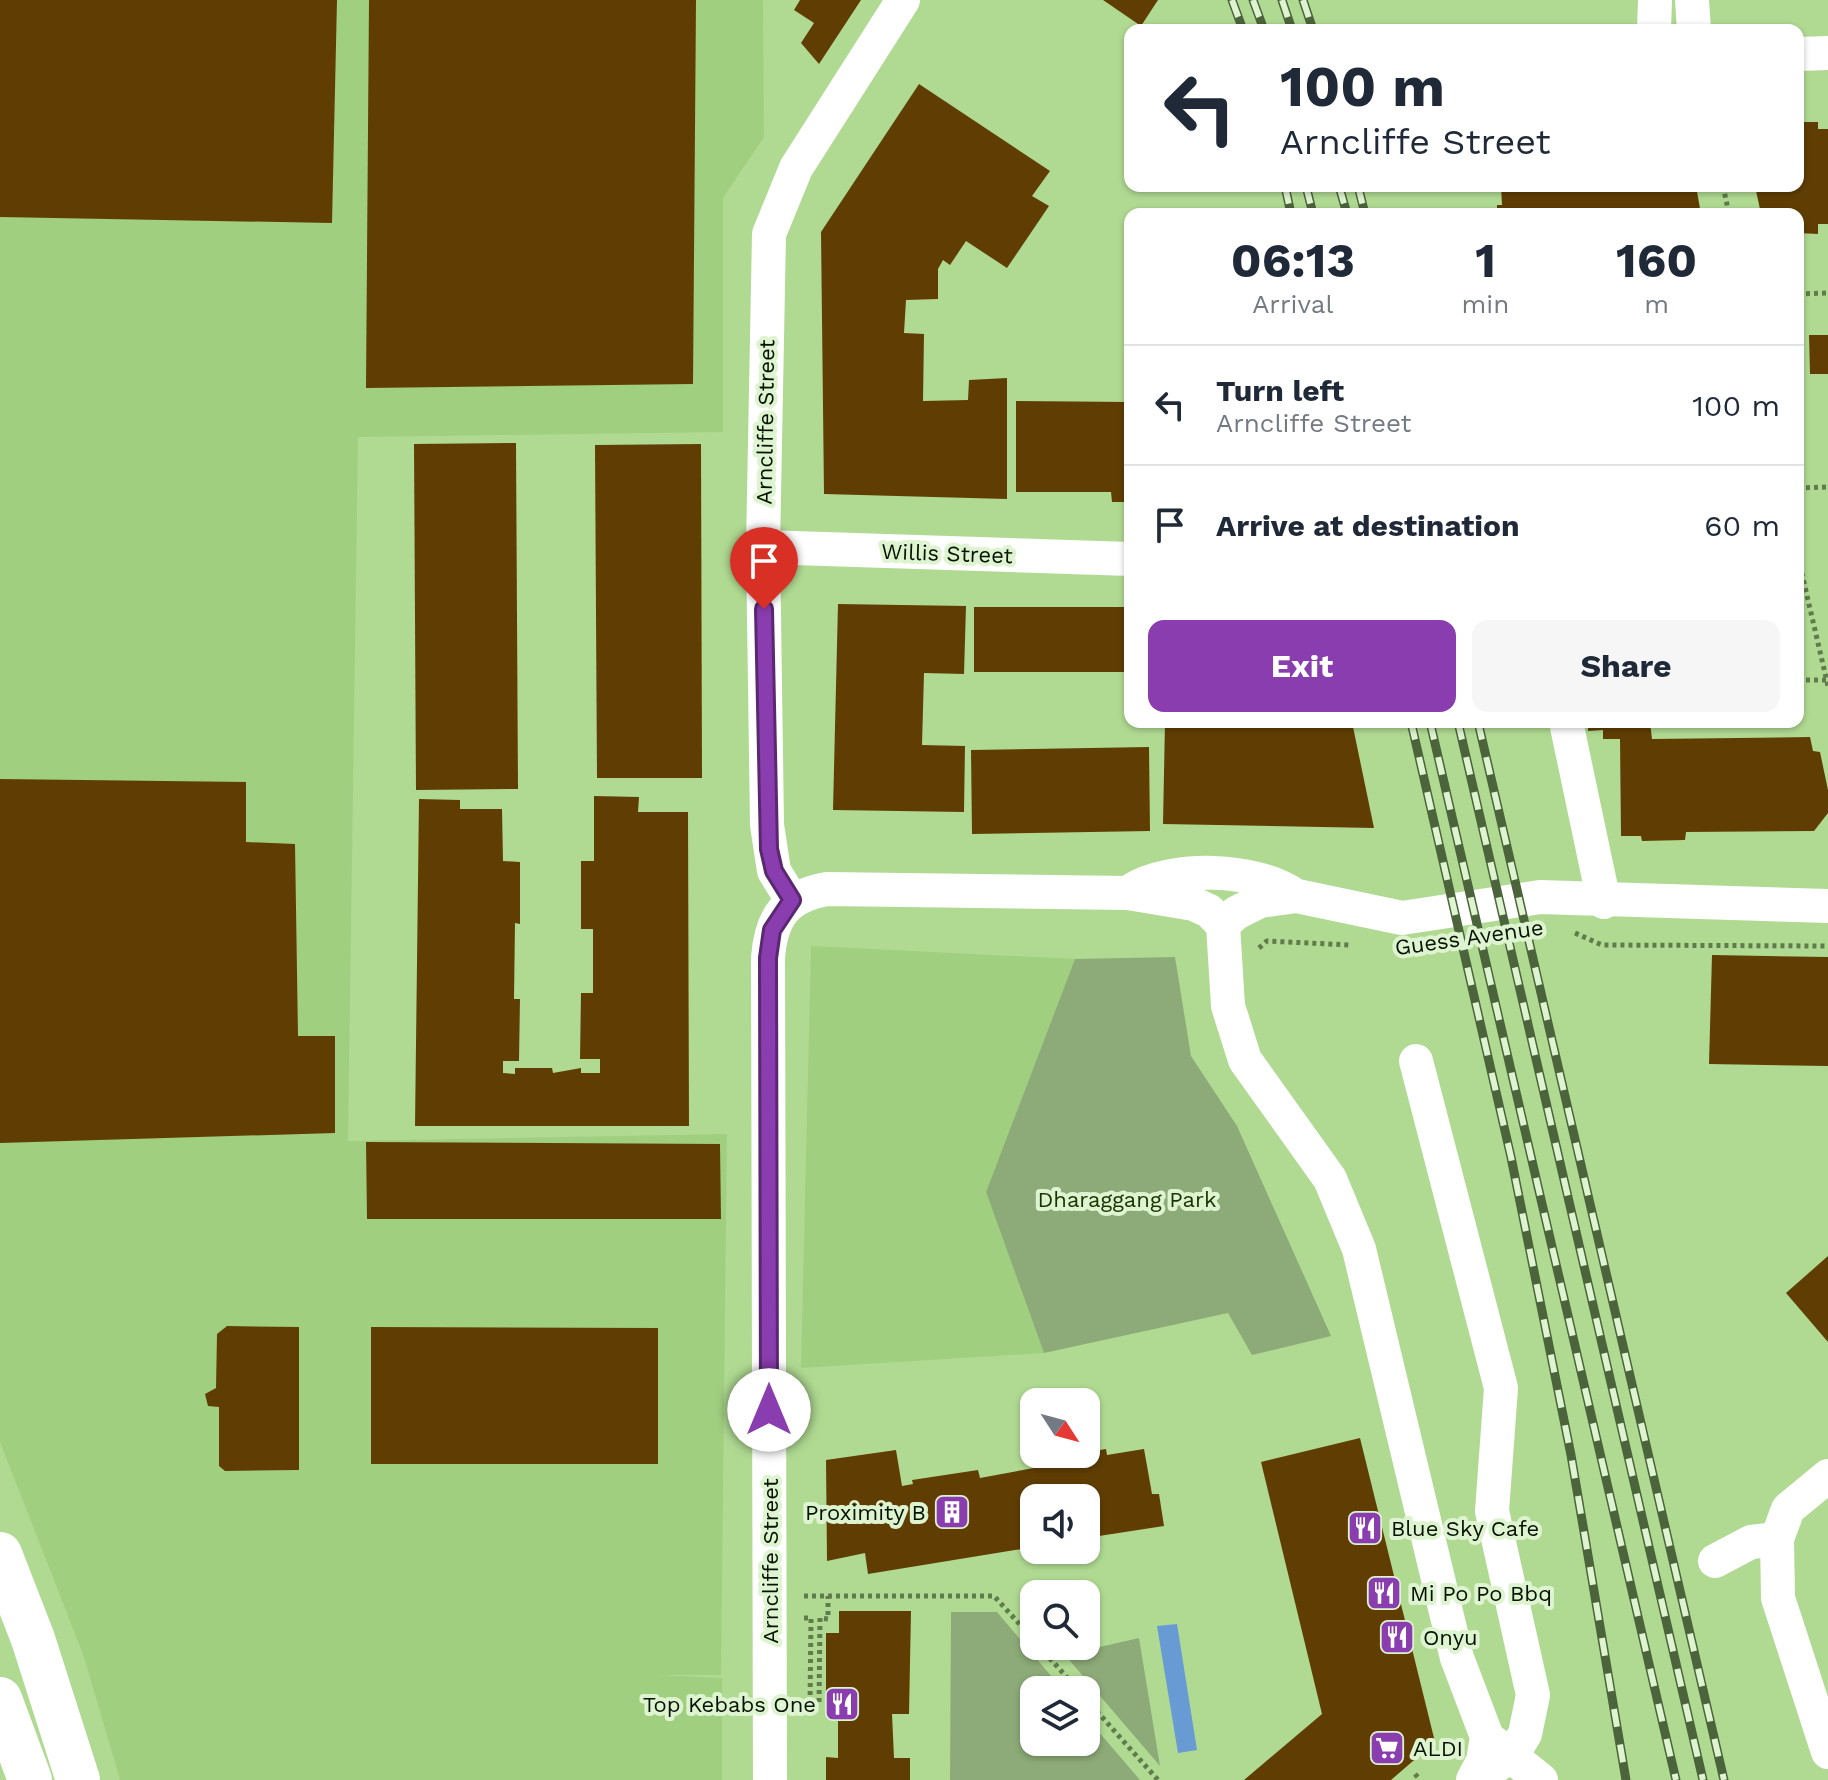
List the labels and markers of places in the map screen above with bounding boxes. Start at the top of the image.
pin [730,527,798,609]
building icon: Proximity B [933,1493,971,1531]
place label: Proximity B [805,1500,926,1525]
restaurant icon: Blue Sky Cafe [1346,1509,1384,1547]
place label: Blue Sky Cafe [1391,1516,1539,1541]
restaurant icon: Mi Po Po Bbq [1365,1574,1403,1612]
place label: Mi Po Po Bbq [1410,1581,1552,1606]
restaurant icon: Onyu [1378,1618,1416,1656]
place label: Onyu [1423,1625,1478,1650]
restaurant icon: Top Kebabs One [823,1685,861,1723]
place label: Top Kebabs One [643,1692,816,1717]
supermarket icon: ALDI [1368,1729,1406,1767]
place label: ALDI [1413,1736,1463,1761]

